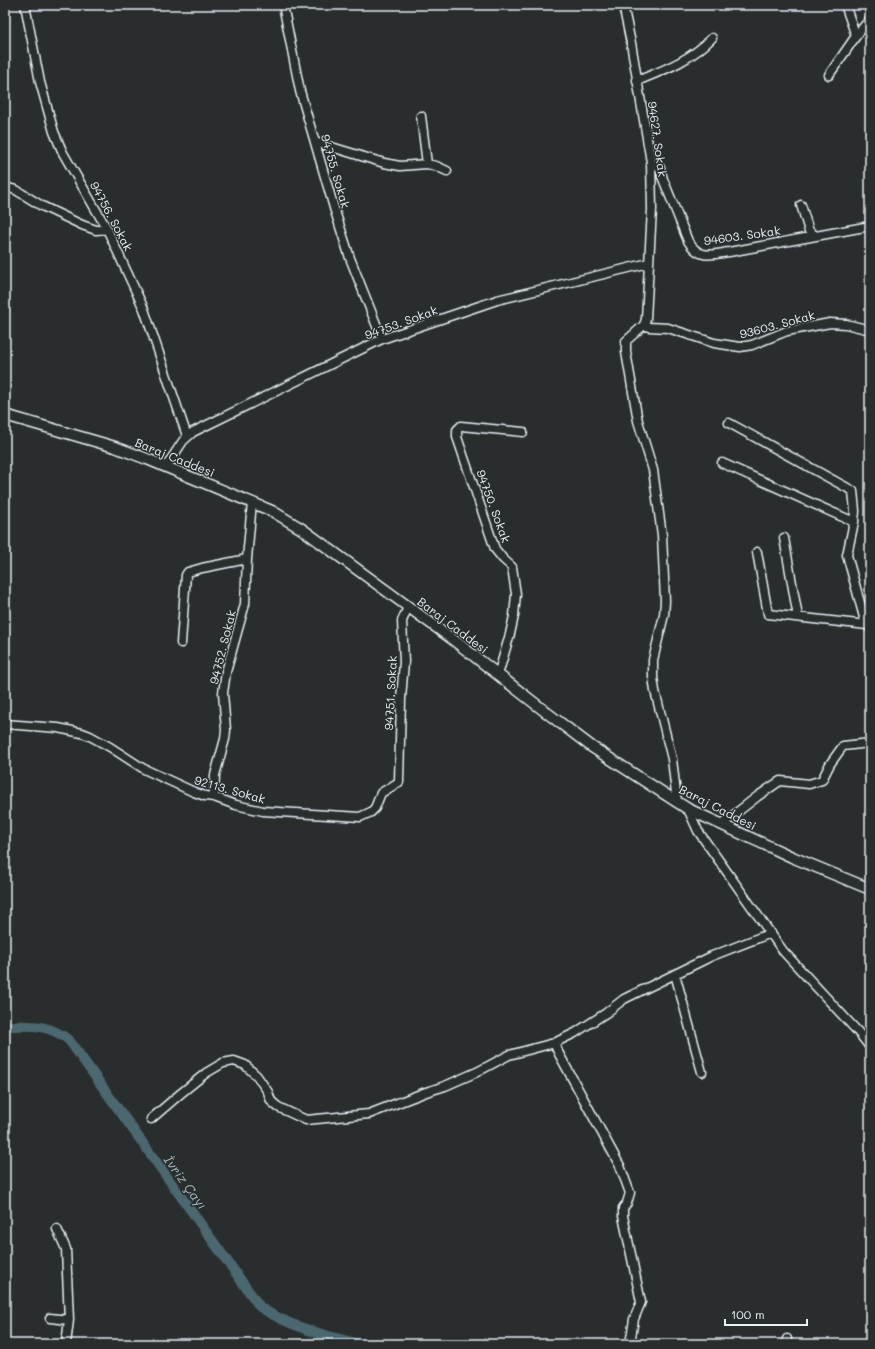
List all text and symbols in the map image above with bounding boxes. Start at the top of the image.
street label: 94627. Sokak [645,100,671,178]
street label: 94755. Sokak [318,132,354,210]
street label: 94756. Sokak [87,178,137,254]
street label: 94603. Sokak [703,222,781,248]
street label: 94753. Sokak [362,301,440,343]
street label: 93603. Sokak [738,306,816,342]
street label: Baraj Caddesi [133,434,217,480]
street label: 94750. Sokak [473,467,515,545]
street label: Baraj Caddesi [414,593,492,657]
street label: 94752. Sokak [205,608,239,686]
street label: 94751. Sokak [380,655,400,731]
street label: 92113. Sokak [193,771,267,807]
street label: Baraj Caddesi [677,781,759,833]
water label: İvriz Çayı [161,1152,211,1212]
scale bar [725,1301,807,1327]
text: 100 m [731,1306,765,1322]

